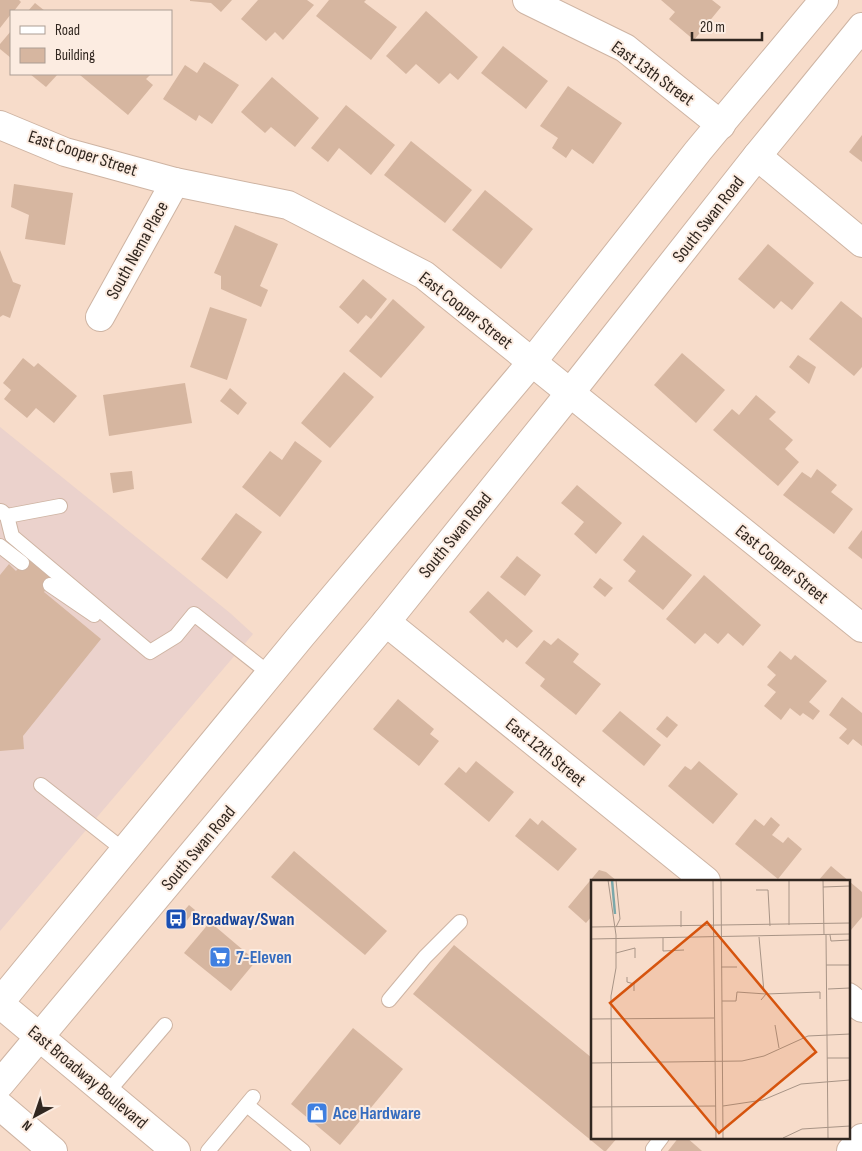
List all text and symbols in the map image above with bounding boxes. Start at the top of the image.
legend [10,10,172,75]
scale bar [692,10,762,42]
text: 20 m [700,18,725,37]
text: Road [55,21,80,40]
street label: East 13th Street [607,36,698,111]
text: Building [55,46,95,65]
street label: East Cooper Street [26,126,140,181]
street label: South Swan Road [668,172,749,267]
street label: South Nema Place [102,198,173,303]
street label: East Cooper Street [415,267,517,354]
street label: South Swan Road [415,488,496,582]
street label: East Cooper Street [731,521,833,608]
street label: East 12th Street [501,714,590,791]
street label: South Swan Road [157,802,240,895]
inset map [591,880,850,1138]
bus stop icon: Broadway/Swan [164,907,188,931]
place label: Broadway/Swan [192,909,294,930]
supermarket icon: 7-Eleven [208,945,232,969]
place label: 7-Eleven [236,947,292,968]
street label: East Broadway Boulevard [24,1021,152,1134]
north arrow [10,1091,60,1141]
shop icon: Ace Hardware [305,1101,329,1125]
place label: Ace Hardware [332,1103,421,1124]
text: N [19,1117,35,1134]

